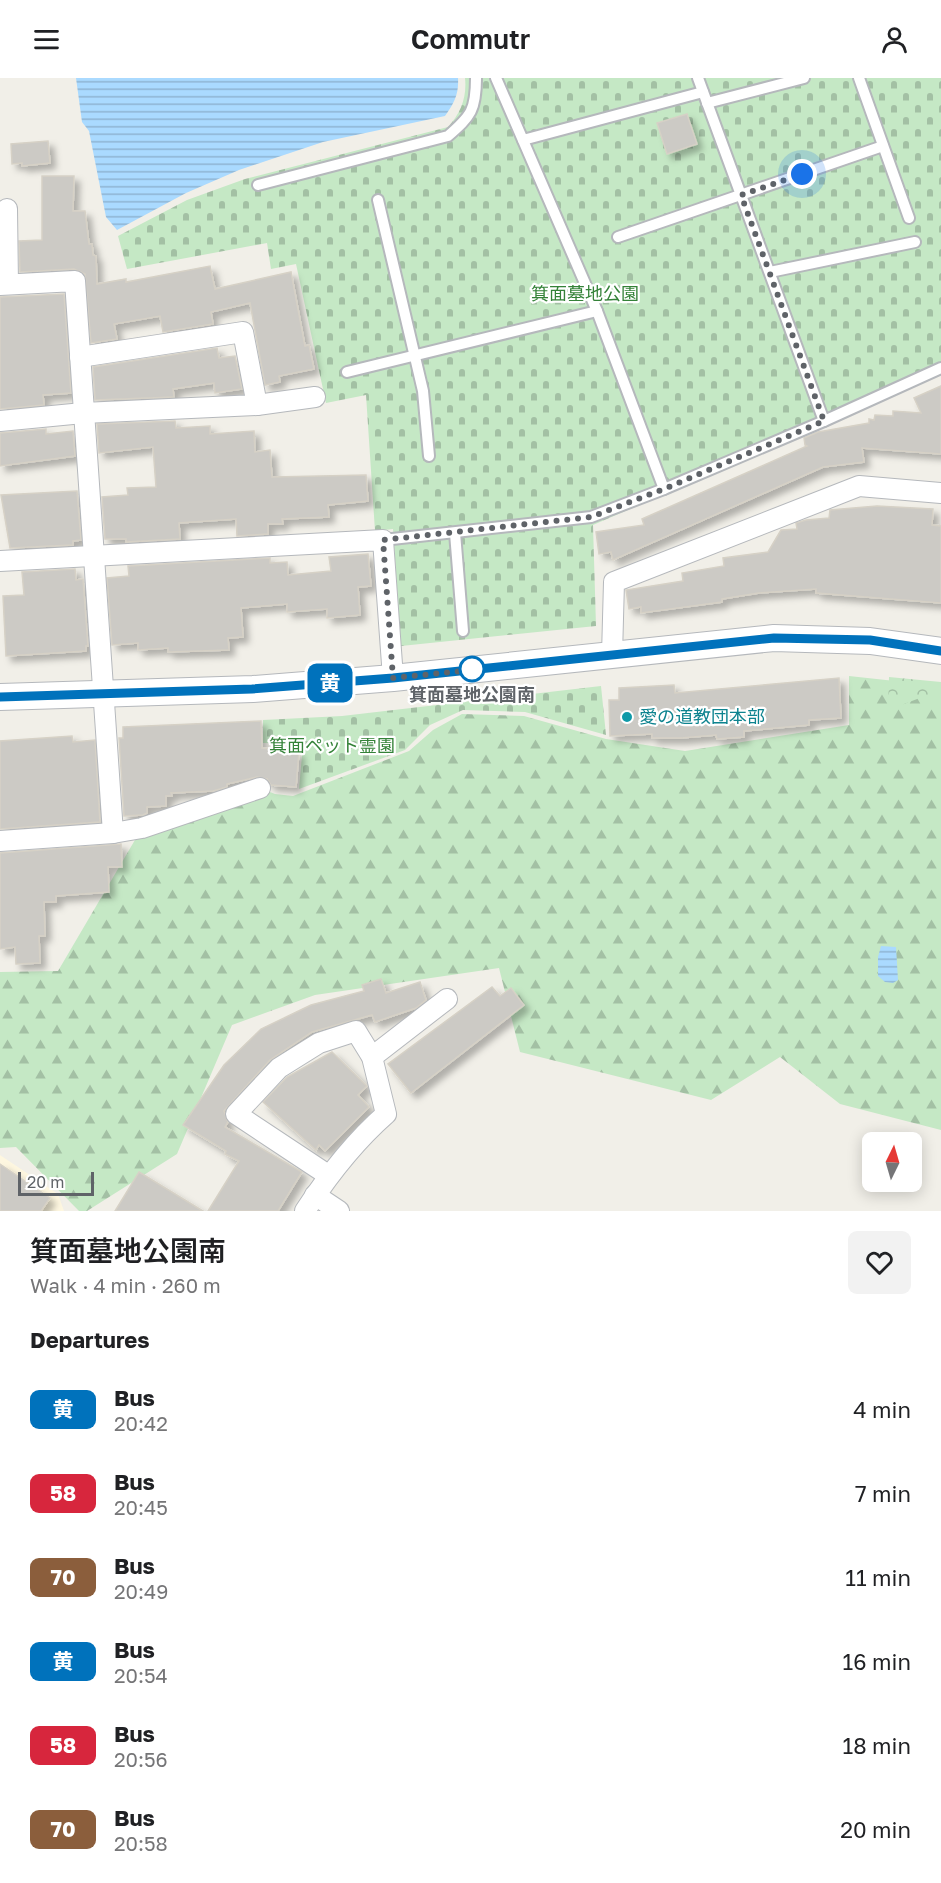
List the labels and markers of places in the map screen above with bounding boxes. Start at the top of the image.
marker: 箕面墓地公園南 [459,656,485,682]
place label: 箕面墓地公園南 [409,683,535,705]
place label: 愛の道教団本部 [639,705,765,727]
marker: 愛の道教団本部 [620,710,634,724]

